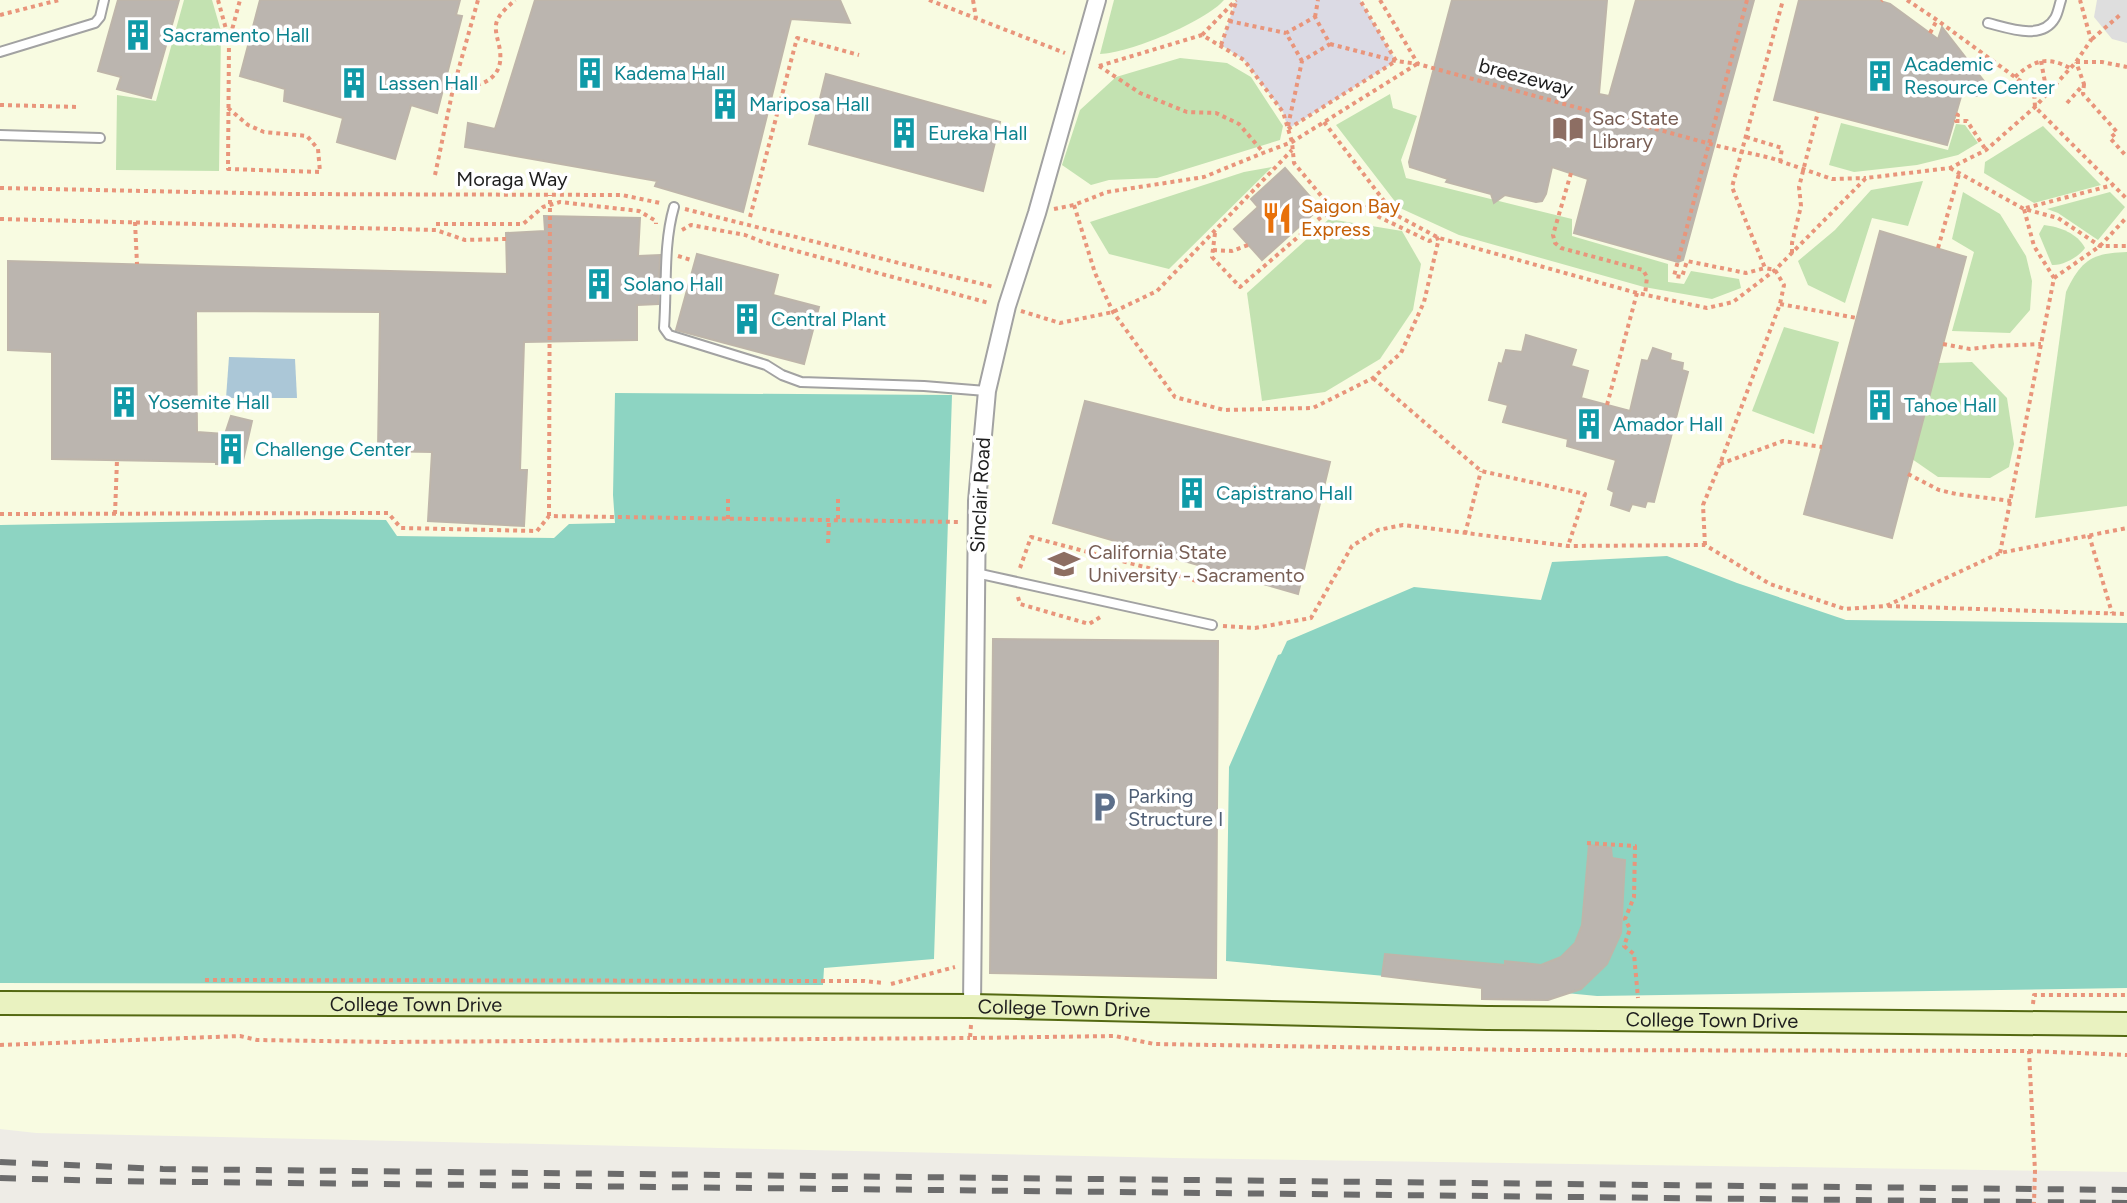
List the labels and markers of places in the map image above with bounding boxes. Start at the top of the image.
building icon: Sacramento Hall [121,18,155,52]
place label: Sacramento Hall [162,23,309,47]
place label: Academic Resource Center [1904,52,2055,99]
building icon: Kadema Hall [573,56,607,90]
building icon: Academic Resource Center [1863,59,1897,93]
place label: Kadema Hall [614,61,725,85]
building icon: Lassen Hall [337,66,371,100]
place label: Lassen Hall [378,71,478,95]
building icon: Mariposa Hall [708,87,742,121]
place label: Mariposa Hall [749,92,869,116]
place label: Sac State Library [1592,106,1679,153]
library icon: Sac State Library [1551,112,1585,146]
building icon: Eureka Hall [887,116,921,150]
place label: Eureka Hall [928,121,1027,145]
place label: Saigon Bay Express [1301,194,1401,241]
restaurant icon: Saigon Bay Express [1260,201,1294,235]
building icon: Solano Hall [582,267,616,301]
place label: Solano Hall [623,272,723,296]
building icon: Central Plant [730,302,764,336]
place label: Central Plant [771,307,886,331]
building icon: Yosemite Hall [107,385,141,419]
building icon: Tahoe Hall [1863,388,1897,422]
place label: Yosemite Hall [148,390,270,414]
place label: Tahoe Hall [1904,393,1997,417]
building icon: Amador Hall [1572,407,1606,441]
place label: Amador Hall [1613,412,1723,436]
building icon: Challenge Center [214,432,248,466]
place label: Challenge Center [255,437,411,461]
building icon: Capistrano Hall [1175,476,1209,510]
place label: Capistrano Hall [1216,481,1353,505]
place label: California State University - Sacramento [1088,540,1305,587]
school or university icon: California State University - Sacramento [1047,547,1081,581]
place label: Parking Structure I [1128,784,1223,831]
parking icon: Parking Structure I [1087,790,1121,824]

